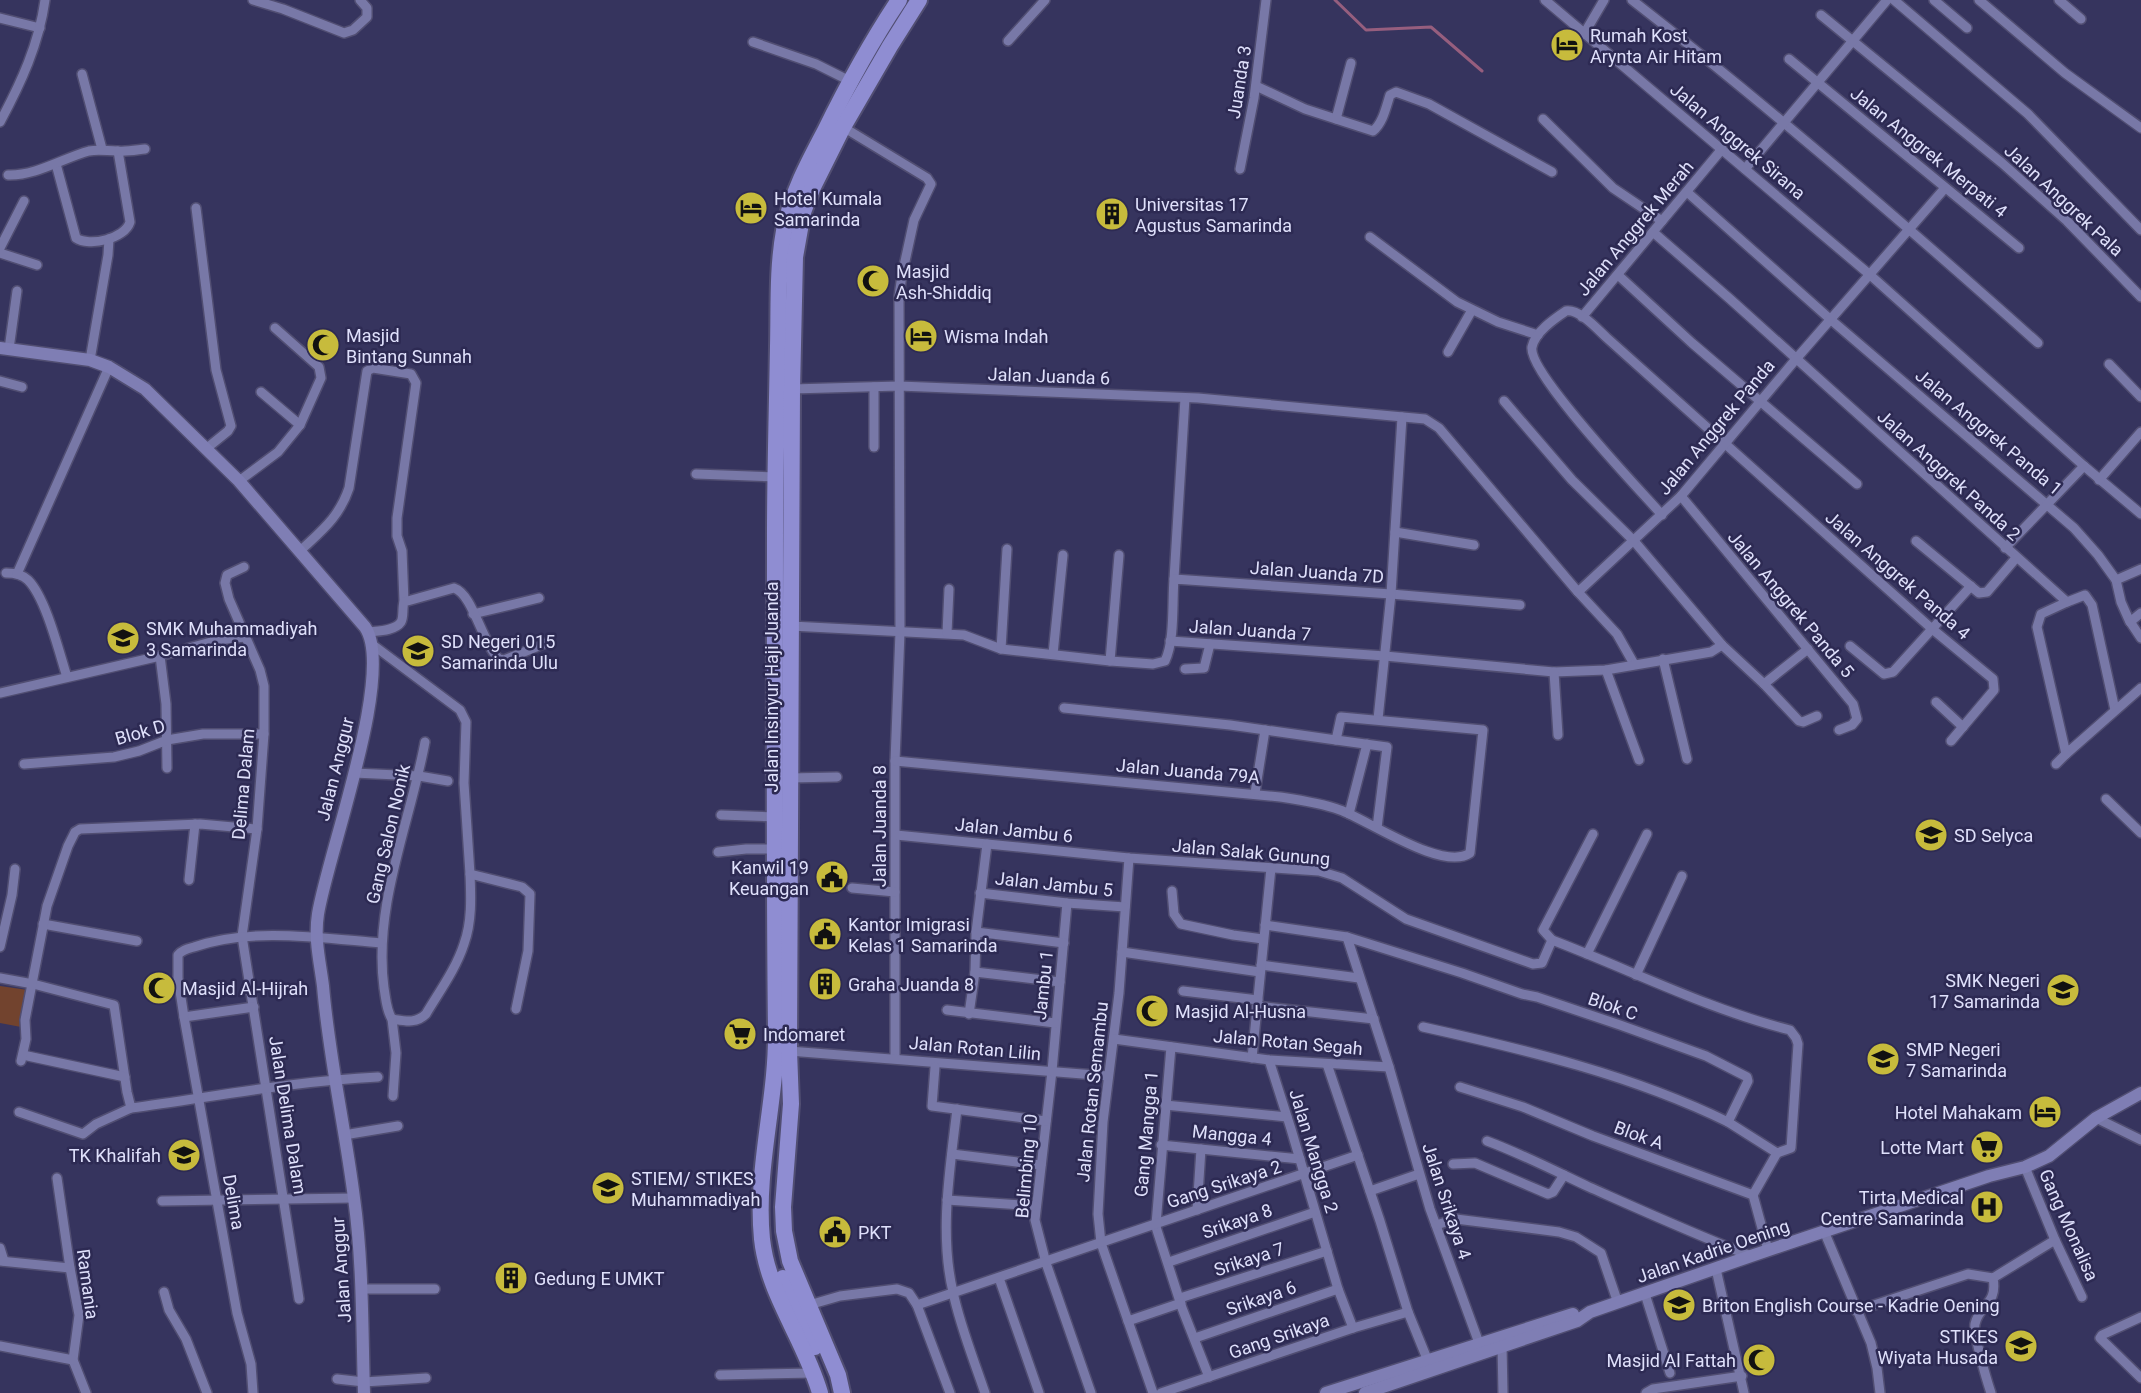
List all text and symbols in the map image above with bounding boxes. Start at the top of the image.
place label: Rumah Kost Arynta Air Hitam [1590,25,1722,67]
hotel icon: Rumah Kost Arynta Air Hitam [1549,27,1585,63]
street label: Juanda 3 [1223,44,1255,120]
street label: Jalan Anggrek Sirana [1666,78,1810,204]
street label: Jalan Anggrek Merpati 4 [1846,82,2012,222]
street label: Jalan Anggrek Pala [2000,140,2128,260]
street label: Jalan Anggrek Merah [1572,156,1698,300]
place label: Hotel Kumala Samarinda [774,188,882,230]
hotel icon: Hotel Kumala Samarinda [733,190,769,226]
place label: Universitas 17 Agustus Samarinda [1135,194,1292,236]
building icon: Universitas 17 Agustus Samarinda [1094,196,1130,232]
place label: Masjid Ash-Shiddiq [896,261,992,303]
mosque icon: Masjid Ash-Shiddiq [855,263,891,299]
hotel icon: Wisma Indah [903,318,939,354]
place label: Masjid Bintang Sunnah [346,325,472,367]
place label: Wisma Indah [944,326,1048,347]
mosque icon: Masjid Bintang Sunnah [305,327,341,363]
street label: Jalan Anggrek Panda [1653,355,1779,499]
street label: Jalan Juanda 6 [987,363,1111,389]
street label: Jalan Anggrek Panda 1 [1911,365,2067,499]
street label: Jalan Anggrek Panda 2 [1873,405,2025,545]
street label: Jalan Anggrek Panda 4 [1821,506,1975,644]
street label: Jalan Anggrek Panda 5 [1724,526,1858,682]
street label: Jalan Juanda 7D [1249,557,1385,587]
street label: Jalan Insinyur Haji Juanda [761,581,782,793]
street label: Jalan Juanda 7 [1188,615,1312,645]
place label: SMK Muhammadiyah 3 Samarinda [146,618,317,660]
school or university icon: SMK Muhammadiyah 3 Samarinda [105,620,141,656]
place label: SD Negeri 015 Samarinda Ulu [441,631,558,673]
school or university icon: SD Negeri 015 Samarinda Ulu [400,633,436,669]
street label: Blok D [112,715,168,749]
street label: Jalan Anggur [312,715,358,823]
street label: Delima Dalam [228,727,258,841]
street label: Jalan Juanda 79A [1115,754,1261,788]
street label: Gang Salon Nonik [362,761,414,906]
street label: Jalan Juanda 8 [869,765,890,887]
street label: Jalan Jambu 6 [954,813,1074,847]
school or university icon: SD Selyca [1913,817,1949,853]
place label: SD Selyca [1954,825,2033,846]
street label: Jalan Salak Gunung [1171,835,1331,869]
place label: Kanwil 19 Keuangan [729,857,809,899]
public building icon: Kanwil 19 Keuangan [814,859,850,895]
street label: Jalan Jambu 5 [994,867,1114,901]
place label: Kantor Imigrasi Kelas 1 Samarinda [848,914,998,956]
public building icon: Kantor Imigrasi Kelas 1 Samarinda [807,916,843,952]
street label: Jambu 1 [1029,949,1057,1021]
building icon: Graha Juanda 8 [807,966,843,1002]
mosque icon: Masjid Al-Hijrah [141,970,177,1006]
place label: SMK Negeri 17 Samarinda [1929,970,2040,1012]
school or university icon: SMK Negeri 17 Samarinda [2045,972,2081,1008]
place label: Graha Juanda 8 [848,974,974,995]
place label: Masjid Al-Hijrah [182,978,308,999]
street label: Blok C [1585,988,1641,1024]
mosque icon: Masjid Al-Husna [1134,993,1170,1029]
street label: Jalan Rotan Semambu [1072,1001,1112,1183]
place label: Masjid Al-Husna [1175,1001,1306,1022]
supermarket icon: Indomaret [722,1016,758,1052]
place label: Indomaret [763,1024,845,1045]
street label: Jalan Rotan Segah [1212,1025,1364,1059]
street label: Jalan Rotan Lilin [908,1032,1042,1064]
street label: Jalan Delima Dalam [265,1034,311,1196]
place label: SMP Negeri 7 Samarinda [1906,1039,2007,1081]
school or university icon: SMP Negeri 7 Samarinda [1865,1041,1901,1077]
street label: Gang Mangga 1 [1130,1070,1162,1198]
street label: Jalan Mangga 2 [1285,1087,1343,1215]
hotel icon: Hotel Mahakam [2027,1094,2063,1130]
place label: Hotel Mahakam [1895,1102,2022,1123]
street label: Belimbing 10 [1011,1113,1041,1219]
street label: Blok A [1611,1116,1667,1154]
street label: Mangga 4 [1191,1120,1273,1150]
supermarket icon: Lotte Mart [1969,1129,2005,1165]
school or university icon: TK Khalifah [166,1137,202,1173]
place label: Lotte Mart [1880,1137,1964,1158]
street label: Jalan Srikaya 4 [1418,1140,1476,1262]
place label: TK Khalifah [69,1145,161,1166]
street label: Gang Srikaya 2 [1164,1156,1284,1212]
street label: Gang Monalisa [2035,1166,2103,1284]
place label: STIEM/ STIKES Muhammadiyah [631,1168,760,1210]
school or university icon: STIEM/ STIKES Muhammadiyah [590,1170,626,1206]
street label: Delima [219,1173,249,1231]
place label: Tirta Medical Centre Samarinda [1821,1187,1964,1229]
hospital icon: Tirta Medical Centre Samarinda [1969,1189,2005,1225]
street label: Srikaya 8 [1199,1199,1275,1243]
public building icon: PKT [817,1214,853,1250]
street label: Jalan Kadrie Oening [1634,1215,1792,1287]
street label: Jalan Anggur [327,1216,355,1324]
place label: PKT [858,1222,892,1243]
street label: Srikaya 7 [1211,1238,1287,1280]
street label: Ramania [73,1248,103,1320]
building icon: Gedung E UMKT [493,1260,529,1296]
place label: Gedung E UMKT [534,1268,665,1289]
street label: Srikaya 6 [1223,1276,1299,1320]
school or university icon: Briton English Course - Kadrie Oening [1661,1287,1697,1323]
place label: Briton English Course - Kadrie Oening [1702,1295,2000,1316]
street label: Gang Srikaya [1226,1309,1332,1363]
place label: STIKES Wiyata Husada [1878,1326,1998,1368]
school or university icon: STIKES Wiyata Husada [2003,1328,2039,1364]
mosque icon: Masjid Al Fattah [1741,1342,1777,1378]
place label: Masjid Al Fattah [1606,1350,1736,1371]

